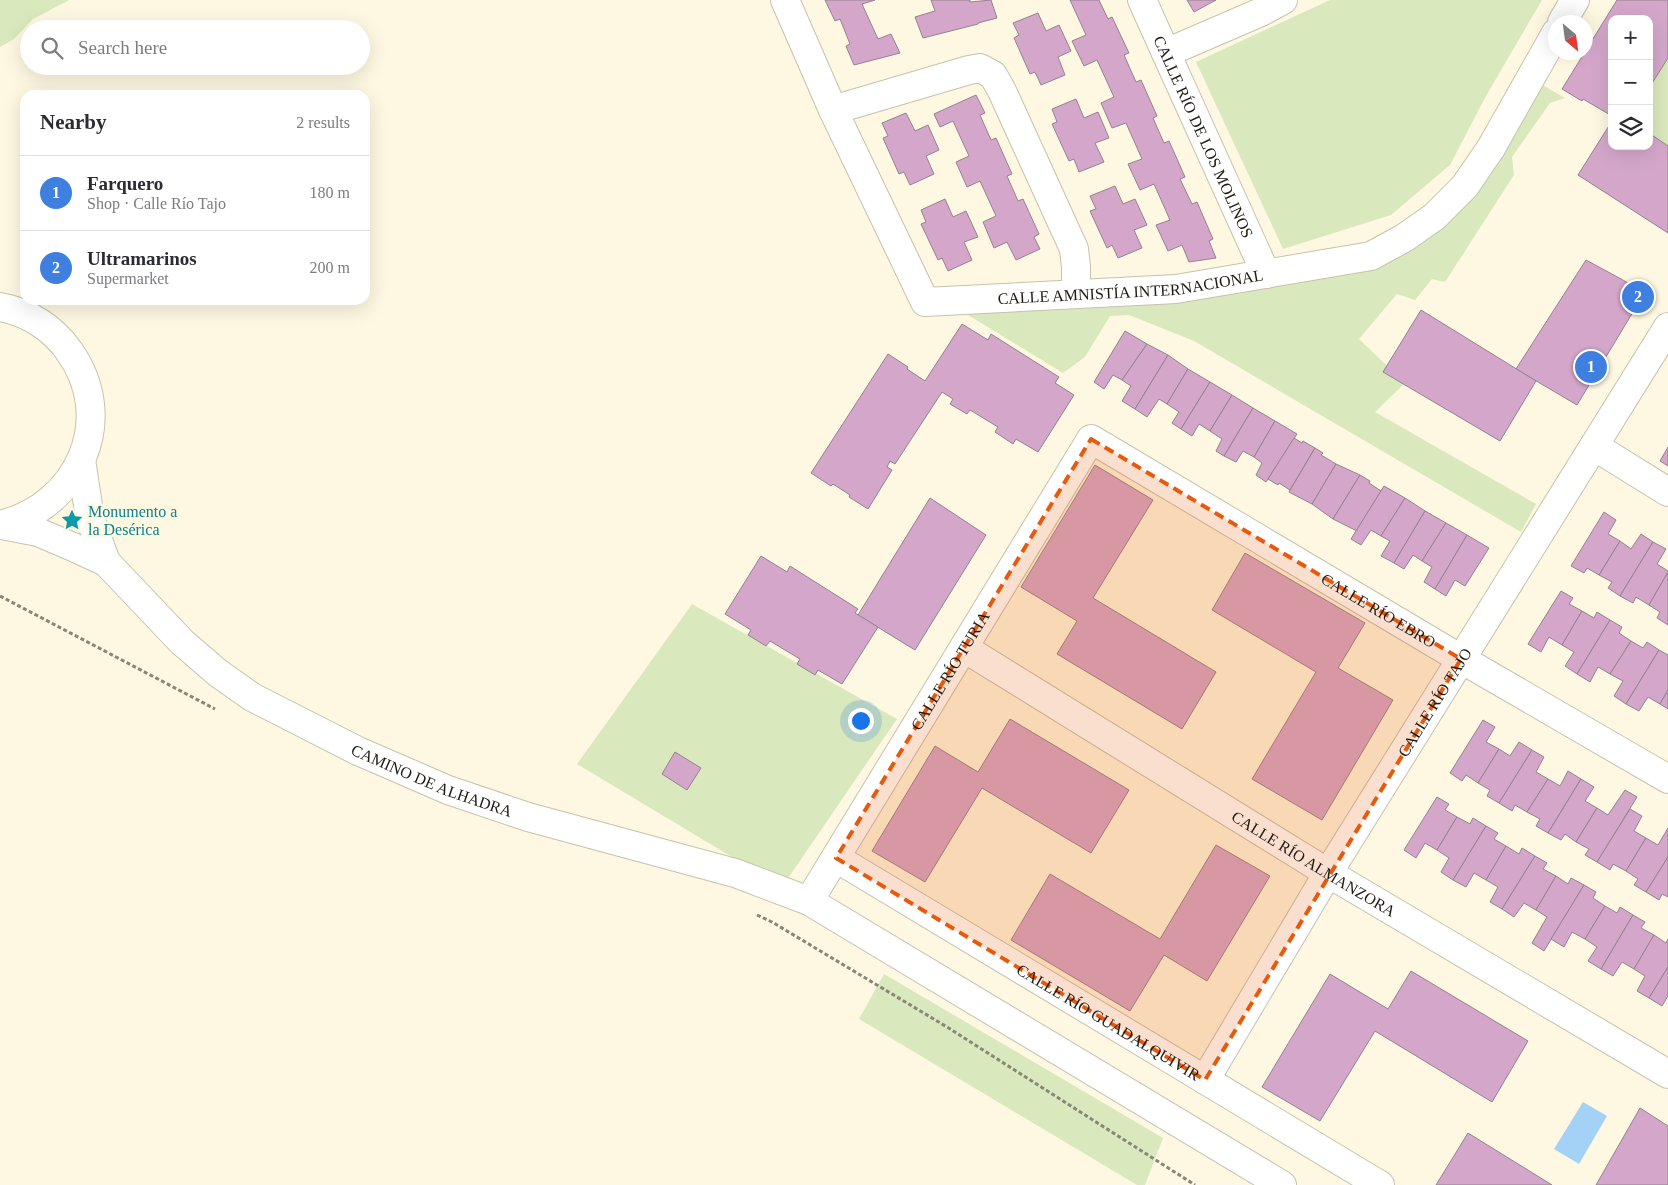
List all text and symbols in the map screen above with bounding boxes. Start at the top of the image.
north arrow [1548,15,1593,60]
map controls [1608,15,1653,150]
button: + [1608,15,1653,60]
search box [20,20,370,75]
street label: CALLE RÍO DE LOS MOLINOS [1150,33,1256,240]
icon: search [38,34,66,62]
text: Search here [78,37,167,58]
button: − [1608,60,1653,105]
button: layers [1608,105,1653,150]
text: Nearby [40,110,107,134]
text: 2 results [296,114,350,131]
text: Farquero [87,173,163,194]
text: 1 [52,184,60,201]
text: 180 m [310,184,350,201]
text: Shop · Calle Río Tajo [87,195,226,212]
text: Ultramarinos [87,248,197,269]
text: 2 [52,259,60,276]
text: 200 m [310,259,350,276]
street label: CALLE AMNISTÍA INTERNACIONAL [997,266,1264,307]
text: Supermarket [87,270,169,287]
pin: 2 [1622,278,1654,316]
pin: 1 [1575,348,1607,386]
place label: Monumento a la Desérica [88,503,177,538]
place icon: Monumento a la Desérica [59,507,85,533]
street label: CALLE RÍO EBRO [1318,570,1439,651]
street label: CALLE RÍO TURIA [907,608,993,733]
street label: CALLE RÍO TAJO [1395,645,1475,760]
your location [848,708,874,734]
street label: CAMINO DE ALHADRA [348,741,515,820]
street label: CALLE RÍO ALMANZORA [1229,808,1399,920]
street label: CALLE RÍO GUADALQUIVIR [1014,961,1203,1084]

